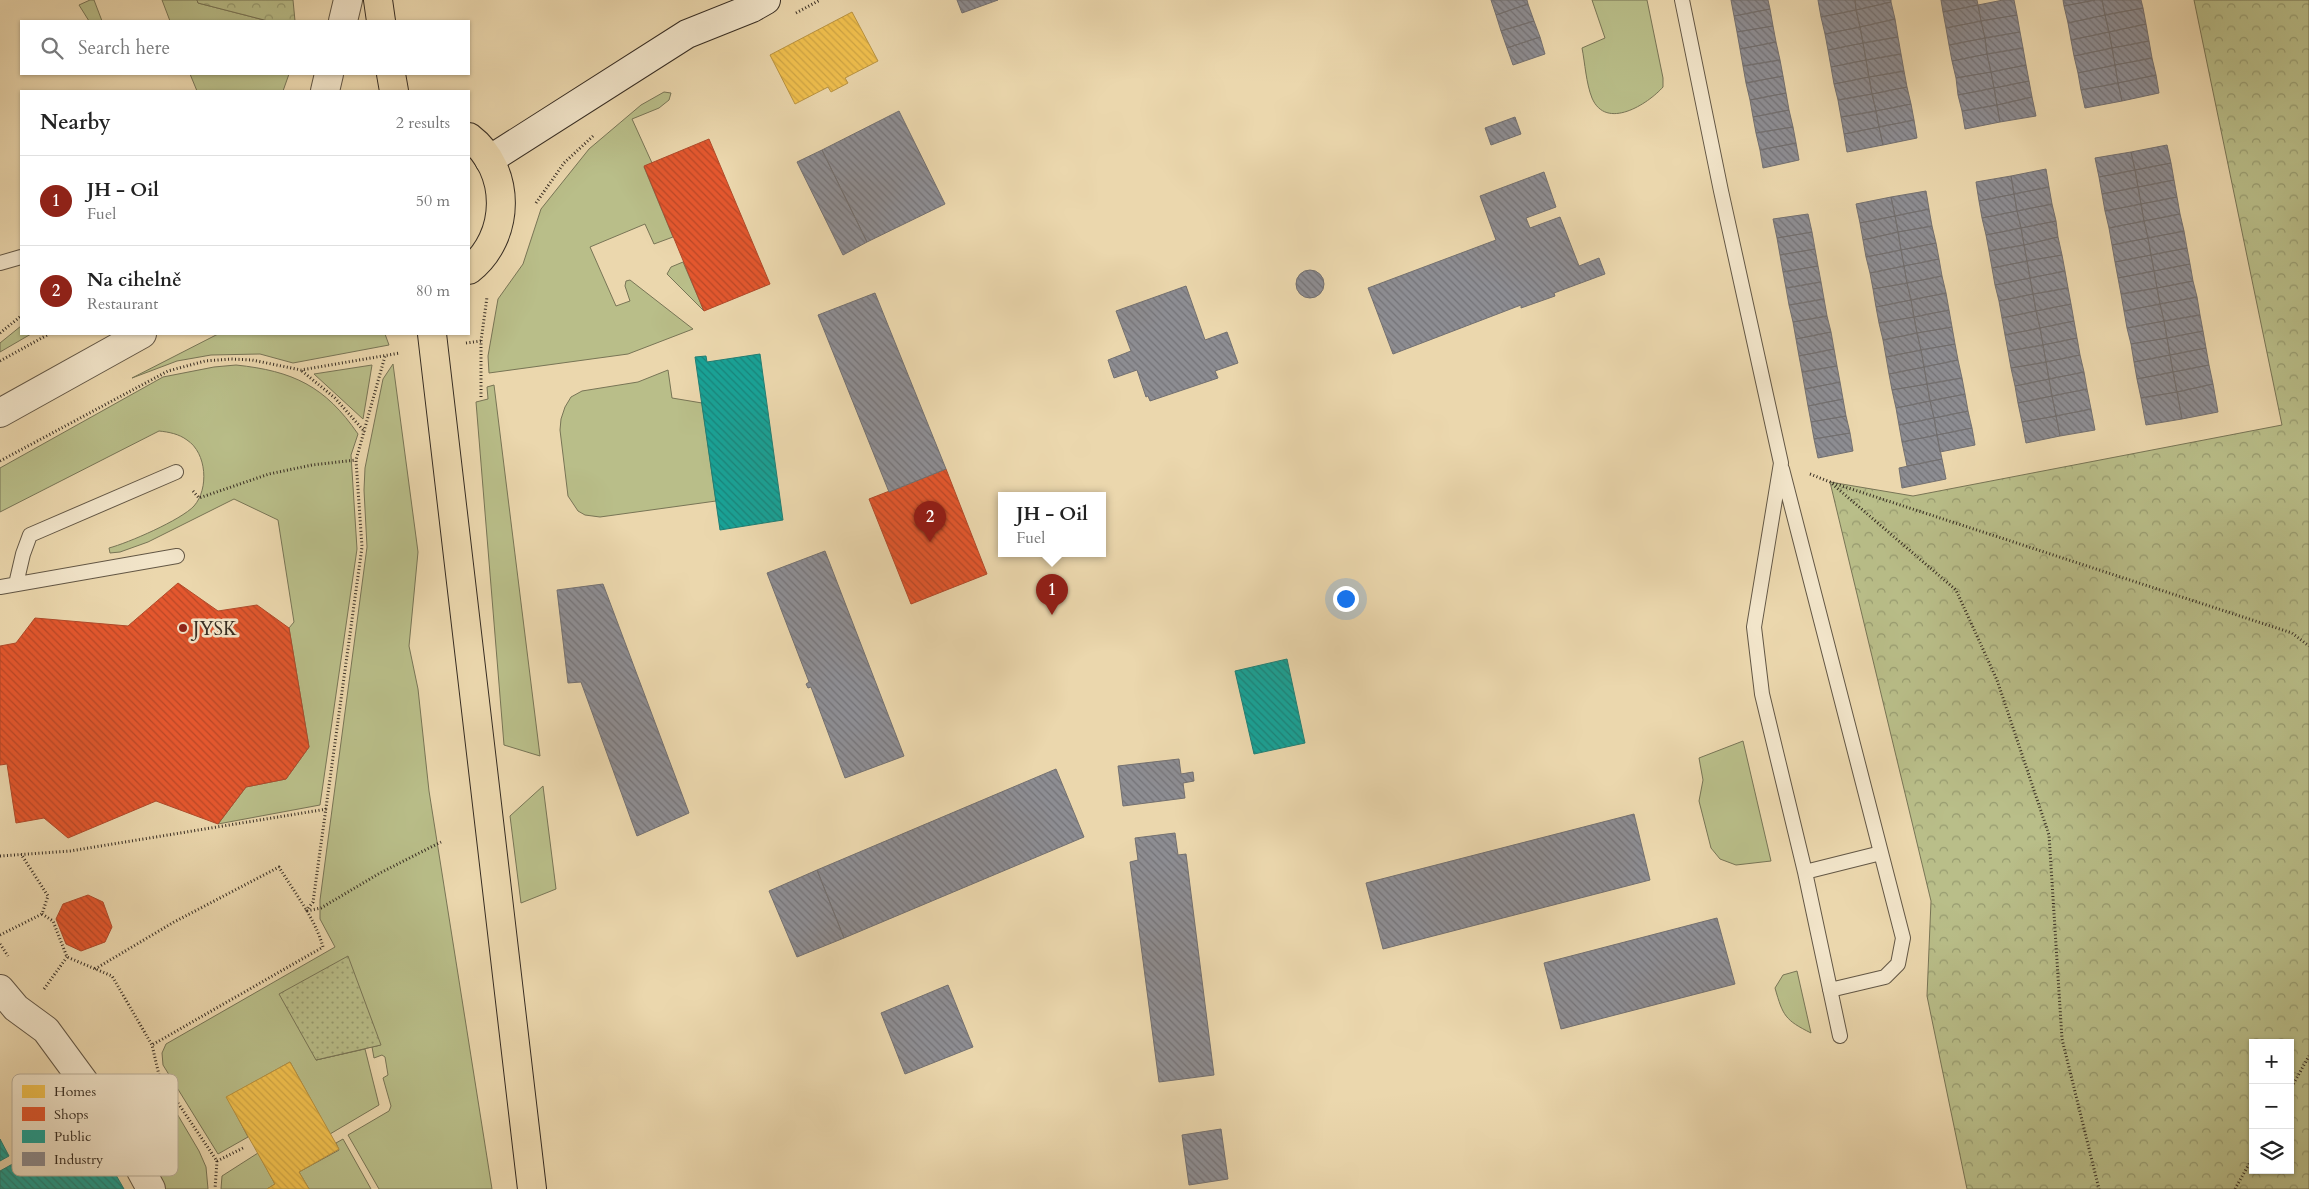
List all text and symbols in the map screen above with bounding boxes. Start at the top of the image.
search box [20,20,470,75]
icon: search [38,34,66,62]
text: Search here [78,35,170,61]
text: Nearby [40,108,111,137]
text: 2 results [396,112,450,134]
text: JH - Oil [87,177,159,203]
text: 1 [52,190,60,212]
text: 50 m [416,190,450,212]
text: Fuel [87,203,116,225]
text: Na cihelně [87,267,182,293]
text: 2 [52,280,60,302]
text: 80 m [416,280,450,302]
text: Restaurant [87,293,158,315]
popup [998,492,1106,557]
pin: 2 [914,501,946,542]
text: JH - Oil [1016,501,1088,527]
text: Fuel [1016,527,1045,549]
pin: 1 [1036,574,1068,615]
your location [1333,586,1359,612]
place label: JYSK [190,616,238,642]
marker: JYSK [177,622,189,634]
map controls [2249,1039,2294,1174]
button: + [2249,1039,2294,1084]
legend [12,1074,178,1176]
text: Homes [54,1082,96,1101]
button: − [2249,1084,2294,1129]
text: Shops [54,1105,89,1124]
text: Public [54,1127,91,1146]
button: layers [2249,1129,2294,1174]
text: Industry [54,1150,104,1169]

